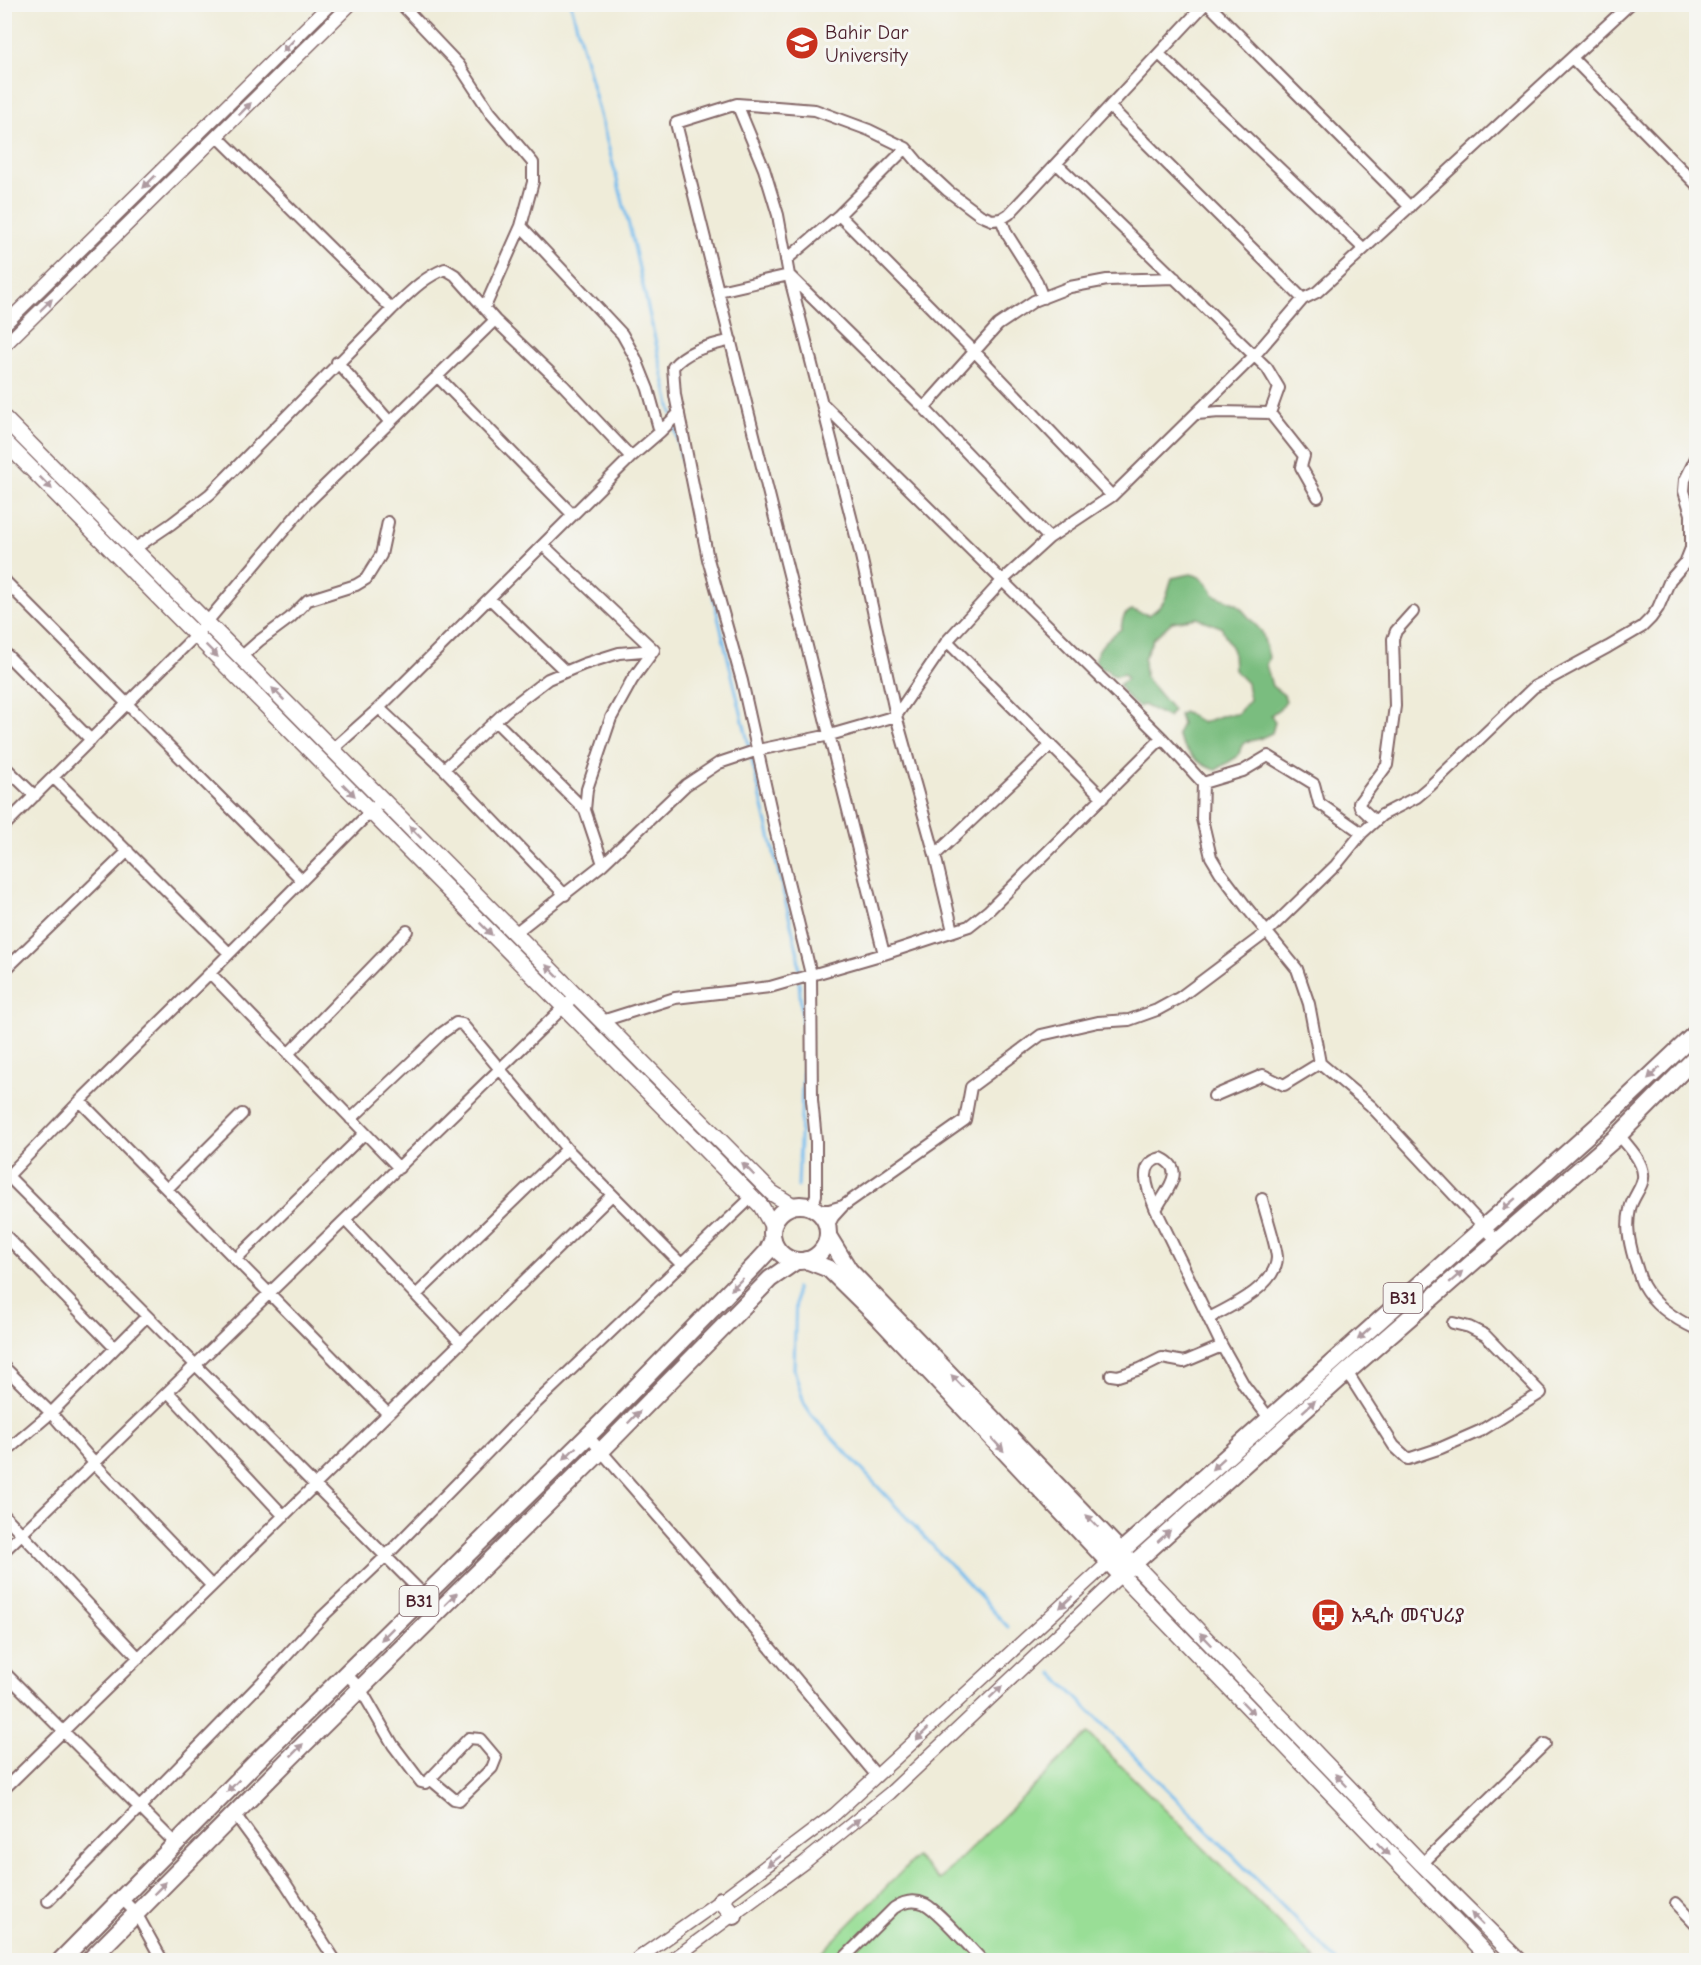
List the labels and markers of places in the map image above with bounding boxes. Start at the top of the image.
place label: Bahir Dar University [825,21,908,67]
school or university icon: Bahir Dar University [784,25,820,61]
bus stop icon: አዲሱ መናህሪያ [1310,1597,1346,1633]
place label: አዲሱ መናህሪያ [1351,1604,1465,1627]

